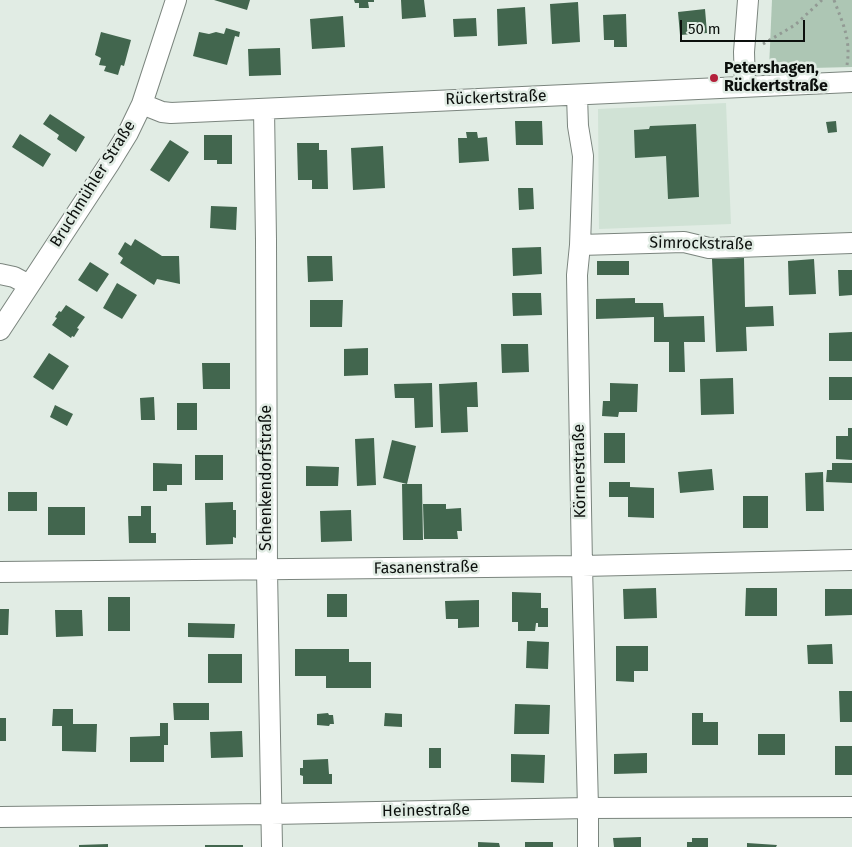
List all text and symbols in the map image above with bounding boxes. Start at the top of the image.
scale bar [682,10,807,42]
text: 50 m [688,20,721,38]
place label: Petershagen, Rückertstraße [724,59,828,97]
marker: Petershagen, Rückertstraße [708,72,720,84]
street label: Rückertstraße [445,87,547,109]
street label: Bruchmühler Straße [46,117,140,251]
street label: Simrockstraße [649,233,753,255]
street label: Schenkendorfstraße [257,405,277,551]
street label: Körnerstraße [570,424,590,518]
street label: Fasanenstraße [373,557,479,579]
street label: Heinestraße [382,801,470,821]

